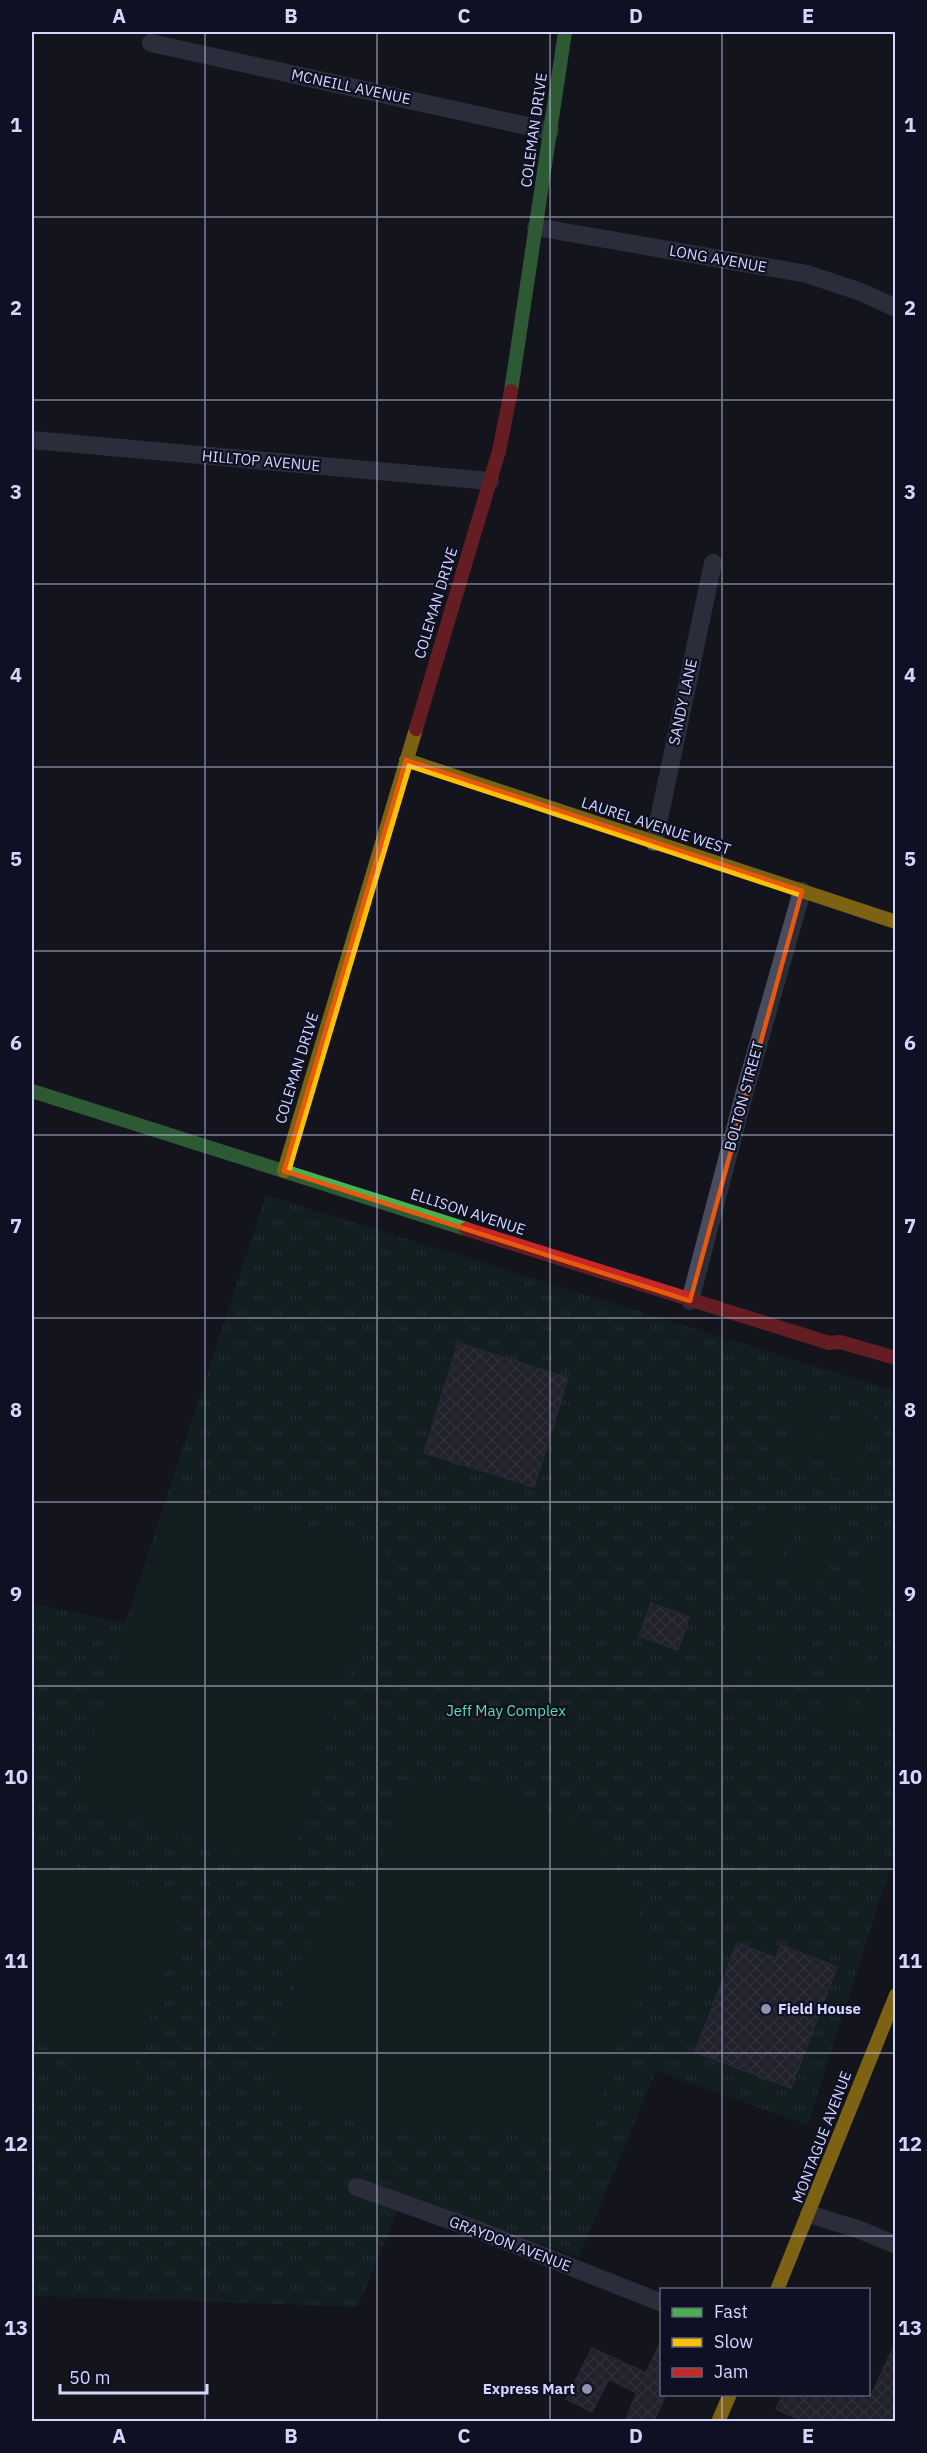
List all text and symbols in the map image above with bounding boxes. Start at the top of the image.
text: A [112,2,126,29]
text: B [284,2,298,29]
text: C [457,2,471,29]
text: D [629,2,643,29]
text: E [802,2,814,29]
street label: MCNEILL AVENUE [290,65,413,108]
street label: COLEMAN DRIVE [516,71,551,188]
text: 1 [10,111,22,138]
text: 1 [904,111,916,138]
street label: LONG AVENUE [668,241,768,276]
text: 2 [10,294,22,321]
text: 2 [904,294,916,321]
street label: HILLTOP AVENUE [201,446,321,475]
text: 3 [10,478,22,505]
text: 3 [904,478,916,505]
street label: COLEMAN DRIVE [410,545,461,661]
street label: SANDY LANE [664,657,701,747]
text: 4 [10,661,22,688]
text: 4 [904,661,916,688]
street label: LAUREL AVENUE WEST [579,792,734,859]
text: 5 [10,845,22,872]
text: 5 [904,845,916,872]
street label: COLEMAN DRIVE [271,1010,322,1126]
text: 6 [10,1029,22,1056]
text: 6 [904,1029,916,1056]
street label: BOLTON STREET [720,1039,767,1153]
street label: ELLISON AVENUE [408,1184,528,1239]
text: 7 [10,1212,22,1239]
text: 7 [904,1212,916,1239]
text: 8 [10,1396,22,1423]
text: 8 [904,1396,916,1423]
text: 9 [10,1580,22,1607]
text: 9 [904,1580,916,1607]
park label: Jeff May Complex [446,1701,566,1720]
text: 10 [4,1763,28,1790]
text: 10 [898,1763,922,1790]
text: 11 [4,1947,28,1974]
text: 11 [898,1947,922,1974]
place label: Field House [778,1999,861,2018]
marker: Field House [759,2002,773,2016]
street label: MONTAGUE AVENUE [788,2068,855,2205]
text: 12 [4,2130,28,2157]
text: 12 [898,2130,922,2157]
street label: GRAYDON AVENUE [447,2212,574,2276]
legend [660,2288,870,2396]
text: Fast [714,2300,748,2323]
text: 13 [4,2314,28,2341]
text: 13 [898,2314,922,2341]
text: Slow [714,2330,753,2353]
scale bar [60,2357,207,2395]
text: Jam [714,2360,749,2383]
text: 50 m [69,2366,111,2389]
place label: Express Mart [483,2379,575,2398]
marker: Express Mart [580,2382,594,2396]
text: A [112,2422,126,2449]
text: B [284,2422,298,2449]
text: C [457,2422,471,2449]
text: D [629,2422,643,2449]
text: E [802,2422,814,2449]

